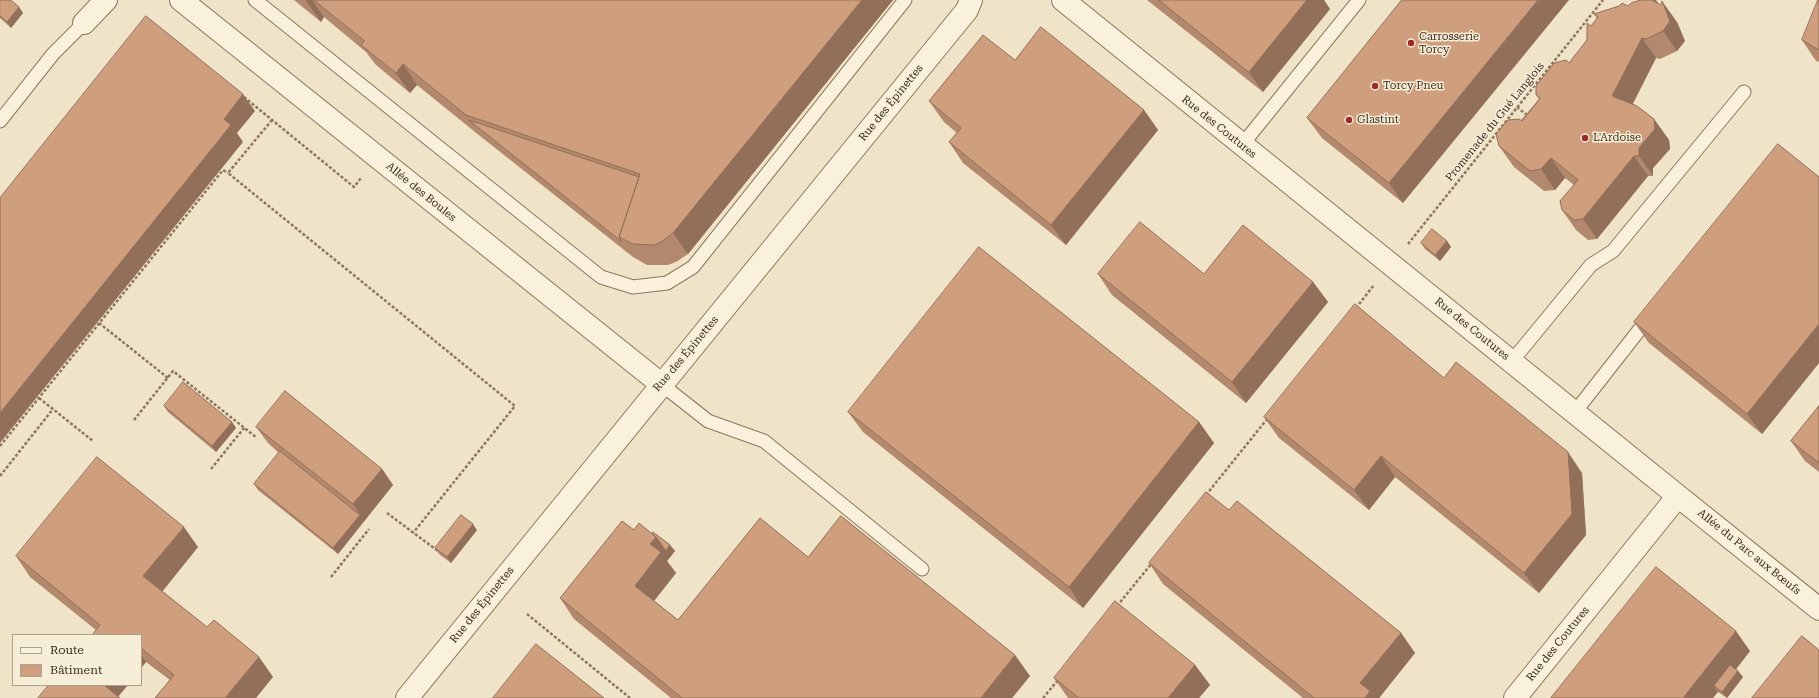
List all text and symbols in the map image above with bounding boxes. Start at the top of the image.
place label: Carrosserie Torcy [1419,30,1479,56]
marker: Carrosserie Torcy [1406,38,1416,48]
street label: Promenade du Gué Langlois [1443,60,1547,184]
street label: Rue des Épinettes [856,62,926,144]
place label: Torcy Pneu [1383,79,1443,93]
marker: Torcy Pneu [1370,81,1380,91]
street label: Rue des Coutures [1179,93,1259,161]
place label: Glastint [1357,113,1399,127]
marker: Glastint [1344,115,1354,125]
place label: L'Ardoise [1593,131,1641,145]
marker: L'Ardoise [1580,133,1590,143]
street label: Allée des Boules [383,160,459,224]
street label: Rue des Coutures [1432,295,1512,363]
street label: Rue des Épinettes [651,314,721,394]
street label: Allée du Parc aux Bœufs [1695,506,1803,598]
street label: Rue des Épinettes [447,564,517,646]
street label: Rue des Coutures [1524,604,1592,684]
legend [12,634,142,686]
text: Route [50,643,84,657]
text: Bâtiment [50,663,102,677]

